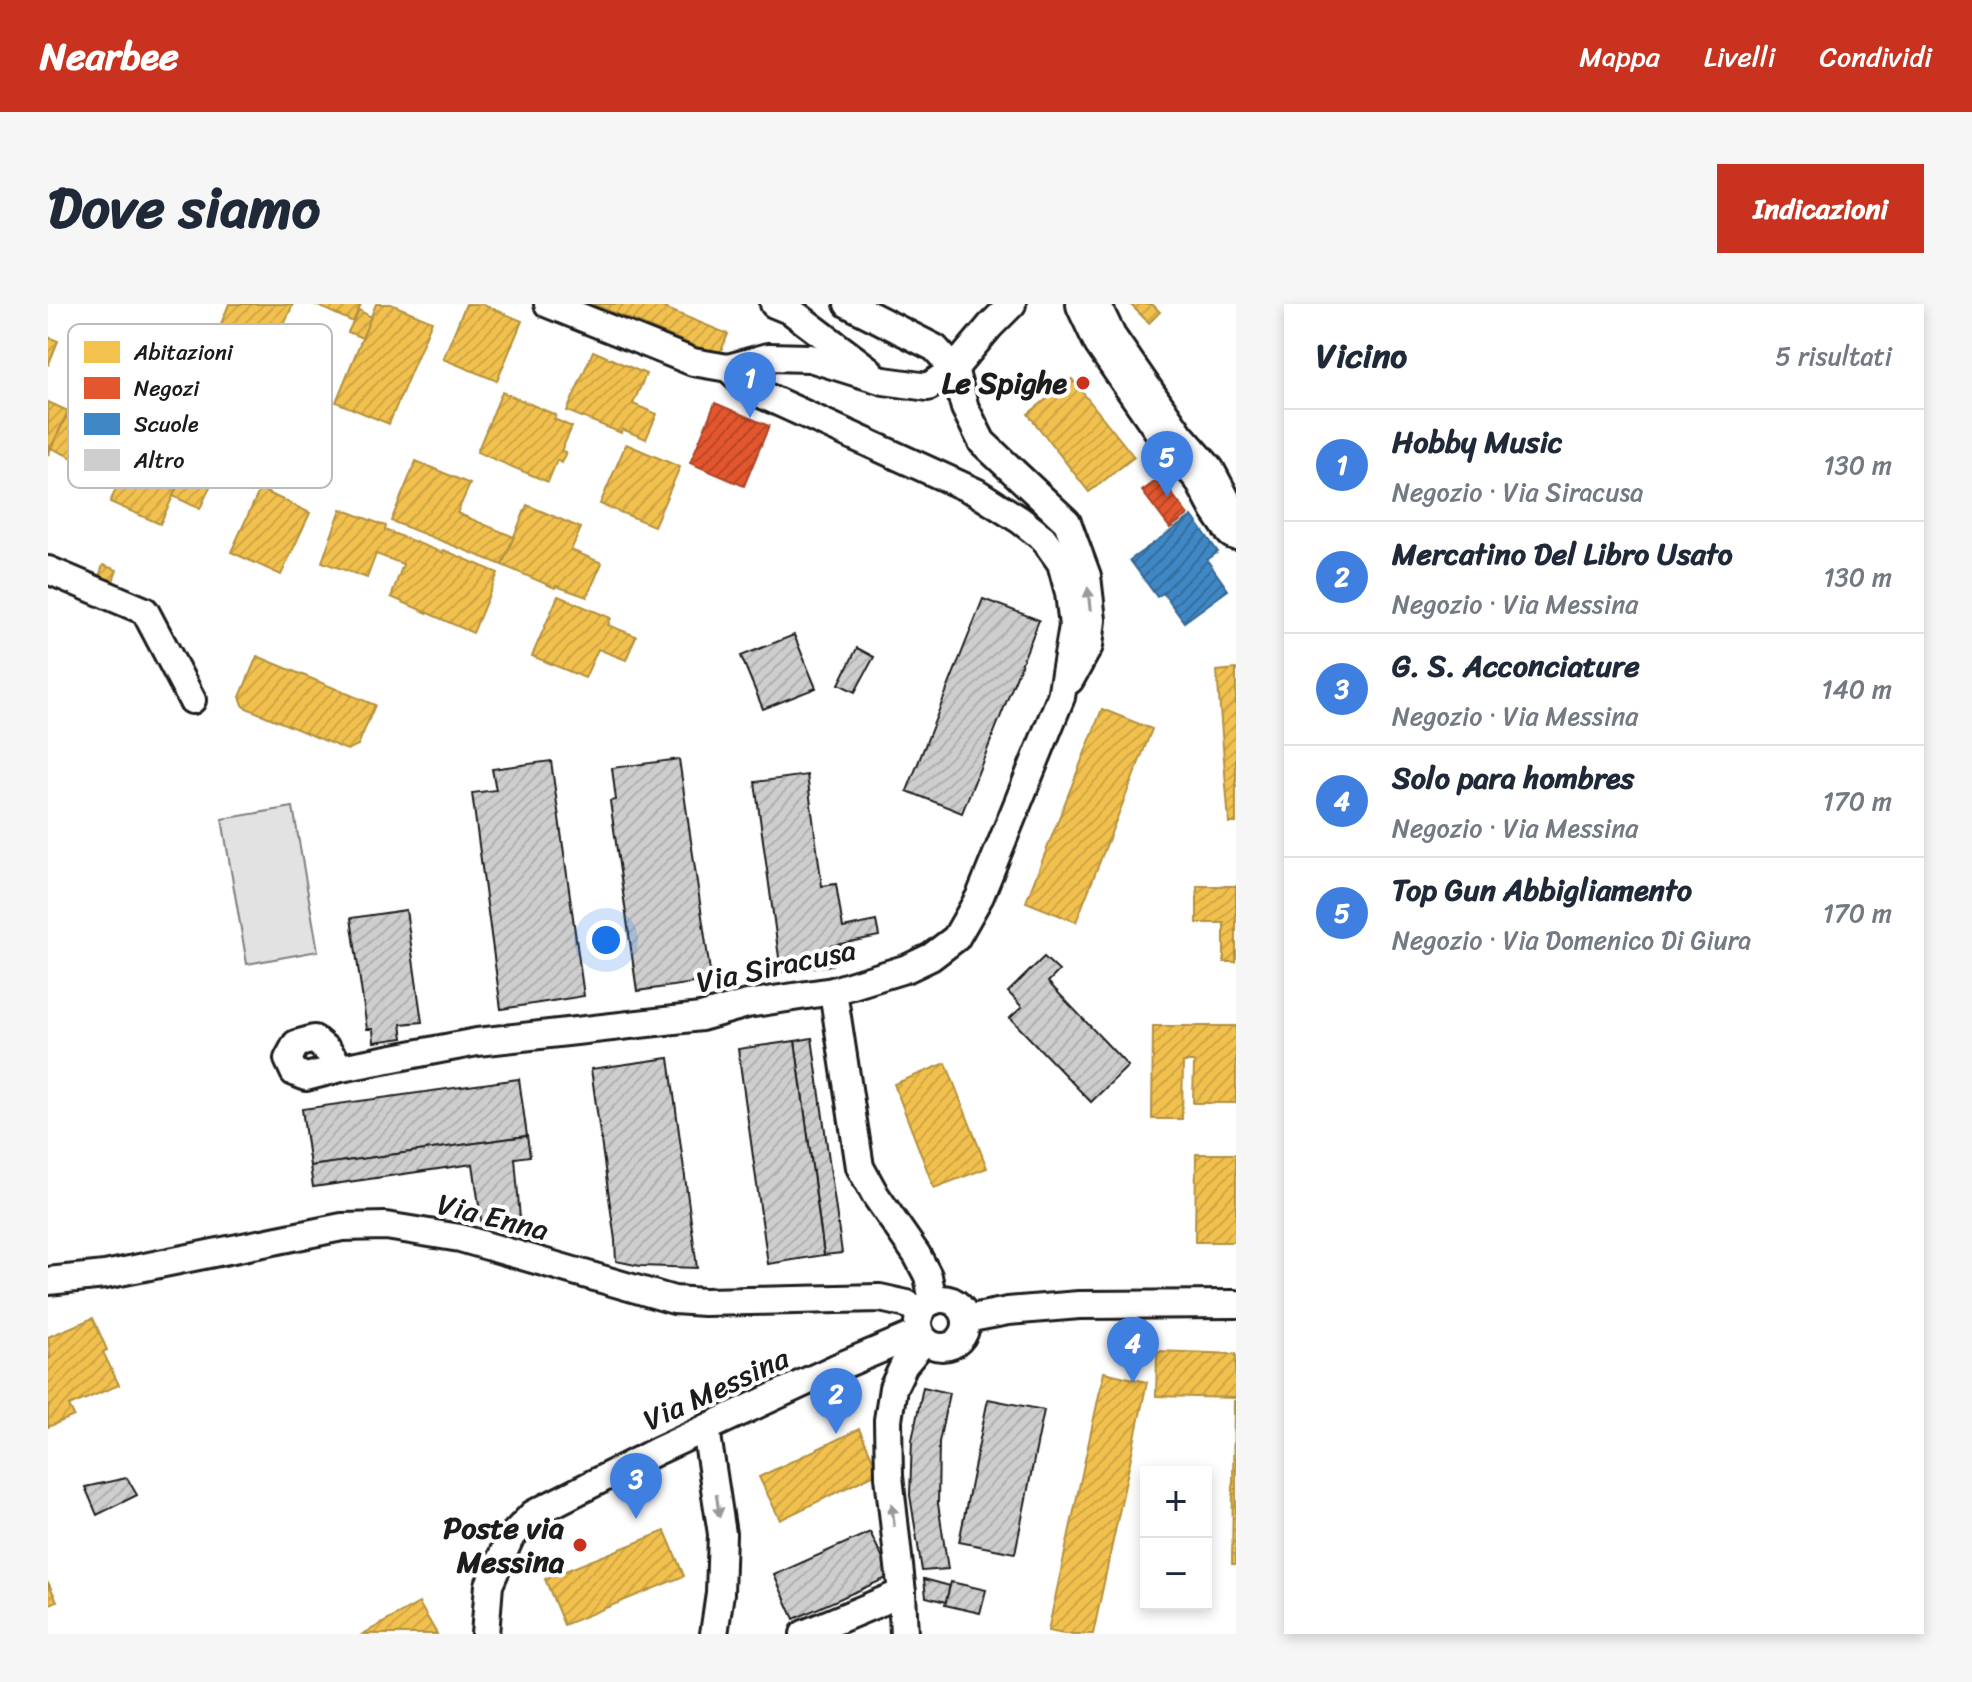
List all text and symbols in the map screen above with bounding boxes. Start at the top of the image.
text: Nearbee [40,23,179,90]
text: Mappa [1579,32,1660,81]
text: Livelli [1704,32,1775,81]
text: Condividi [1819,32,1932,81]
text: Dove siamo [48,159,320,258]
button: Indicazioni [1717,164,1924,253]
legend [68,324,332,488]
text: Vicino [1316,326,1407,386]
text: Abitazioni [133,333,234,372]
text: 5 risultati [1775,333,1892,379]
pin: 1 [724,352,776,418]
place label: Le Spighe [942,356,1068,410]
text: Negozi [134,369,200,408]
marker: Le Spighe [1074,374,1092,392]
text: Scuole [134,405,199,444]
text: Hobby Music [1392,415,1563,469]
pin: 5 [1141,431,1193,497]
text: Altro [133,441,185,480]
text: 1 [1336,442,1348,488]
text: 130 m [1823,442,1892,488]
text: Negozio · Via Siracusa [1392,469,1643,515]
text: Mercatino Del Libro Usato [1392,527,1733,581]
text: 2 [1334,554,1350,600]
text: 130 m [1823,554,1892,600]
text: Negozio · Via Messina [1392,581,1638,627]
one-way arrow [1083,586,1096,611]
text: G. S. Acconciature [1392,639,1640,693]
text: 3 [1335,666,1349,712]
text: 140 m [1821,666,1892,712]
text: Negozio · Via Messina [1392,693,1638,739]
text: Solo para hombres [1392,751,1634,805]
text: 4 [1334,778,1350,824]
text: 170 m [1823,778,1892,824]
text: Negozio · Via Messina [1392,805,1638,851]
text: Top Gun Abbigliamento [1392,863,1692,917]
text: 5 [1334,890,1350,936]
text: 170 m [1823,890,1892,936]
text: Negozio · Via Domenico Di Giura [1392,917,1751,963]
your location [586,920,626,960]
street label: Via Siracusa [691,923,861,1009]
street label: Via Enna [432,1177,554,1257]
pin: 4 [1107,1317,1159,1383]
street label: Via Messina [634,1331,799,1447]
pin: 2 [810,1368,862,1434]
pin: 3 [610,1453,662,1519]
map controls [1140,1466,1212,1610]
button: + [1140,1466,1212,1538]
one-way arrow [712,1494,725,1519]
place label: Poste via Messina [443,1501,565,1589]
one-way arrow [887,1502,900,1527]
marker: Poste via Messina [571,1536,589,1554]
button: − [1140,1538,1212,1610]

